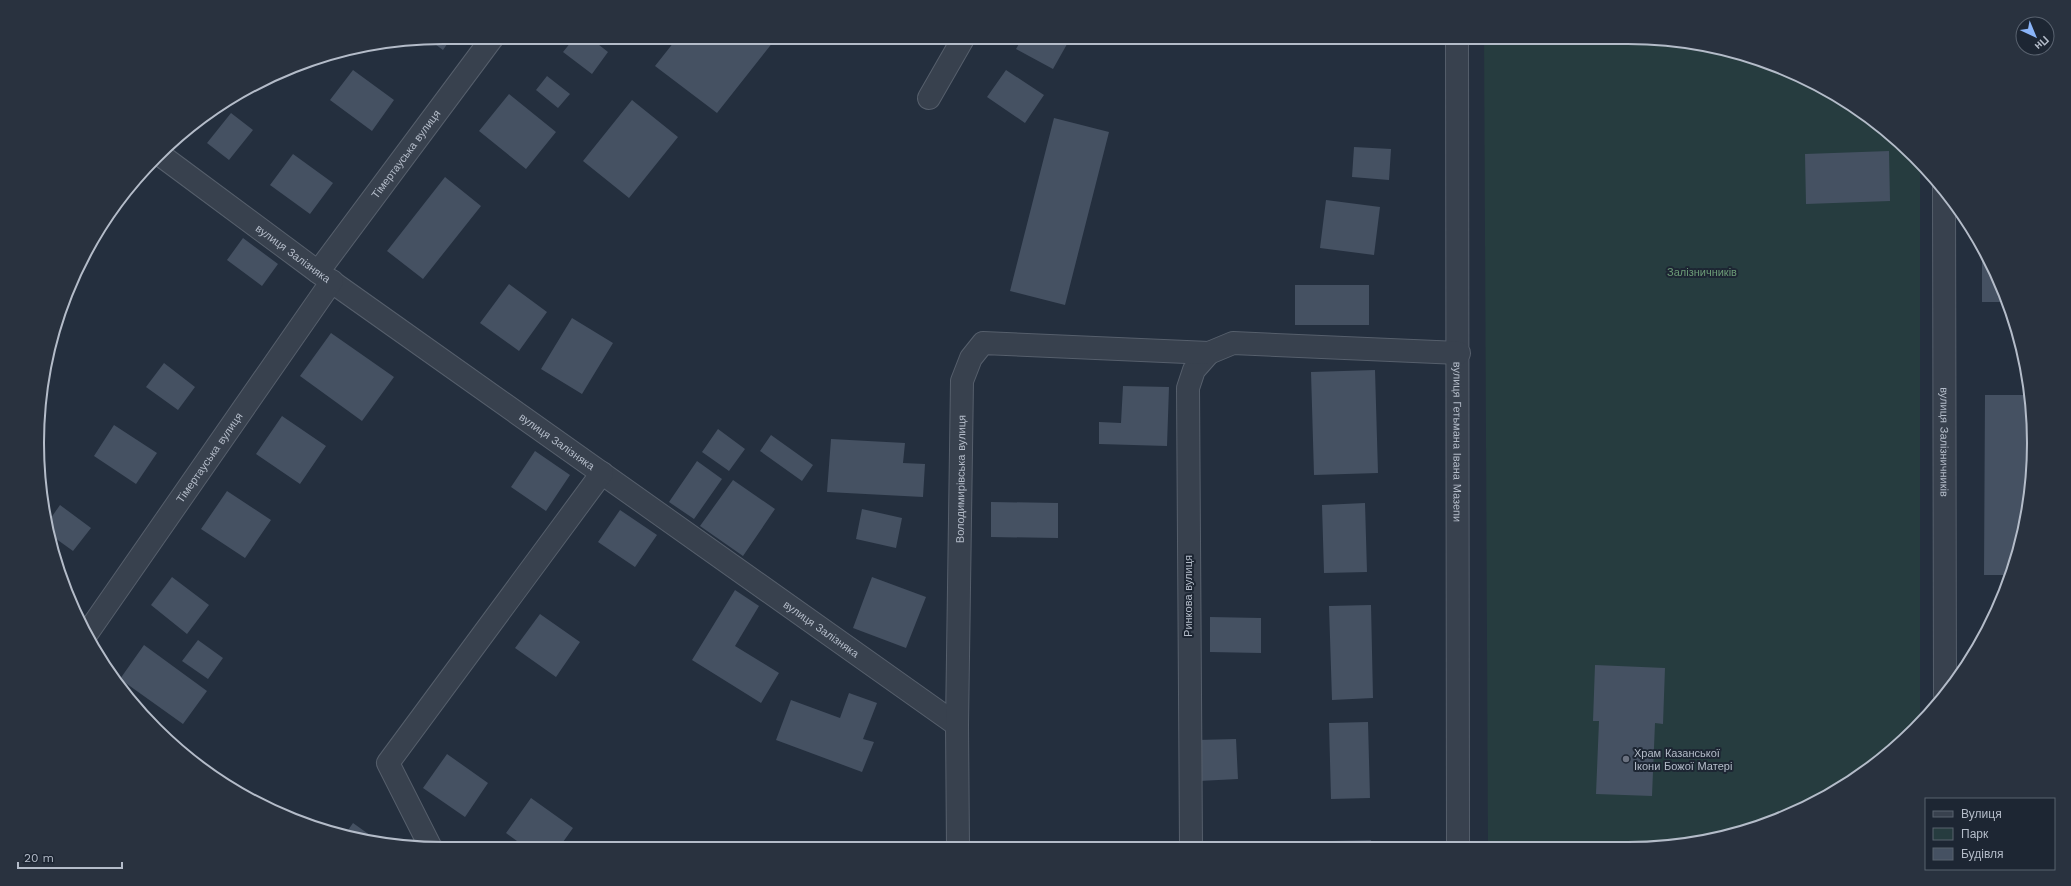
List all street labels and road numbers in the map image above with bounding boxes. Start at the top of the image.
street label: Тімертауська вулиця [369,107,443,201]
street label: вулиця Залізняка [253,222,334,286]
street label: вулиця Гетьмана Івана Мазепи [1451,362,1464,522]
street label: вулиця Залізничників [1938,387,1951,497]
street label: Тімертауська вулиця [173,410,245,505]
street label: вулиця Залізняка [517,410,598,473]
street label: Володимирівська вулиця [953,415,968,543]
street label: Ринкова вулиця [1182,555,1195,637]
street label: вулиця Залізняка [781,598,862,661]

